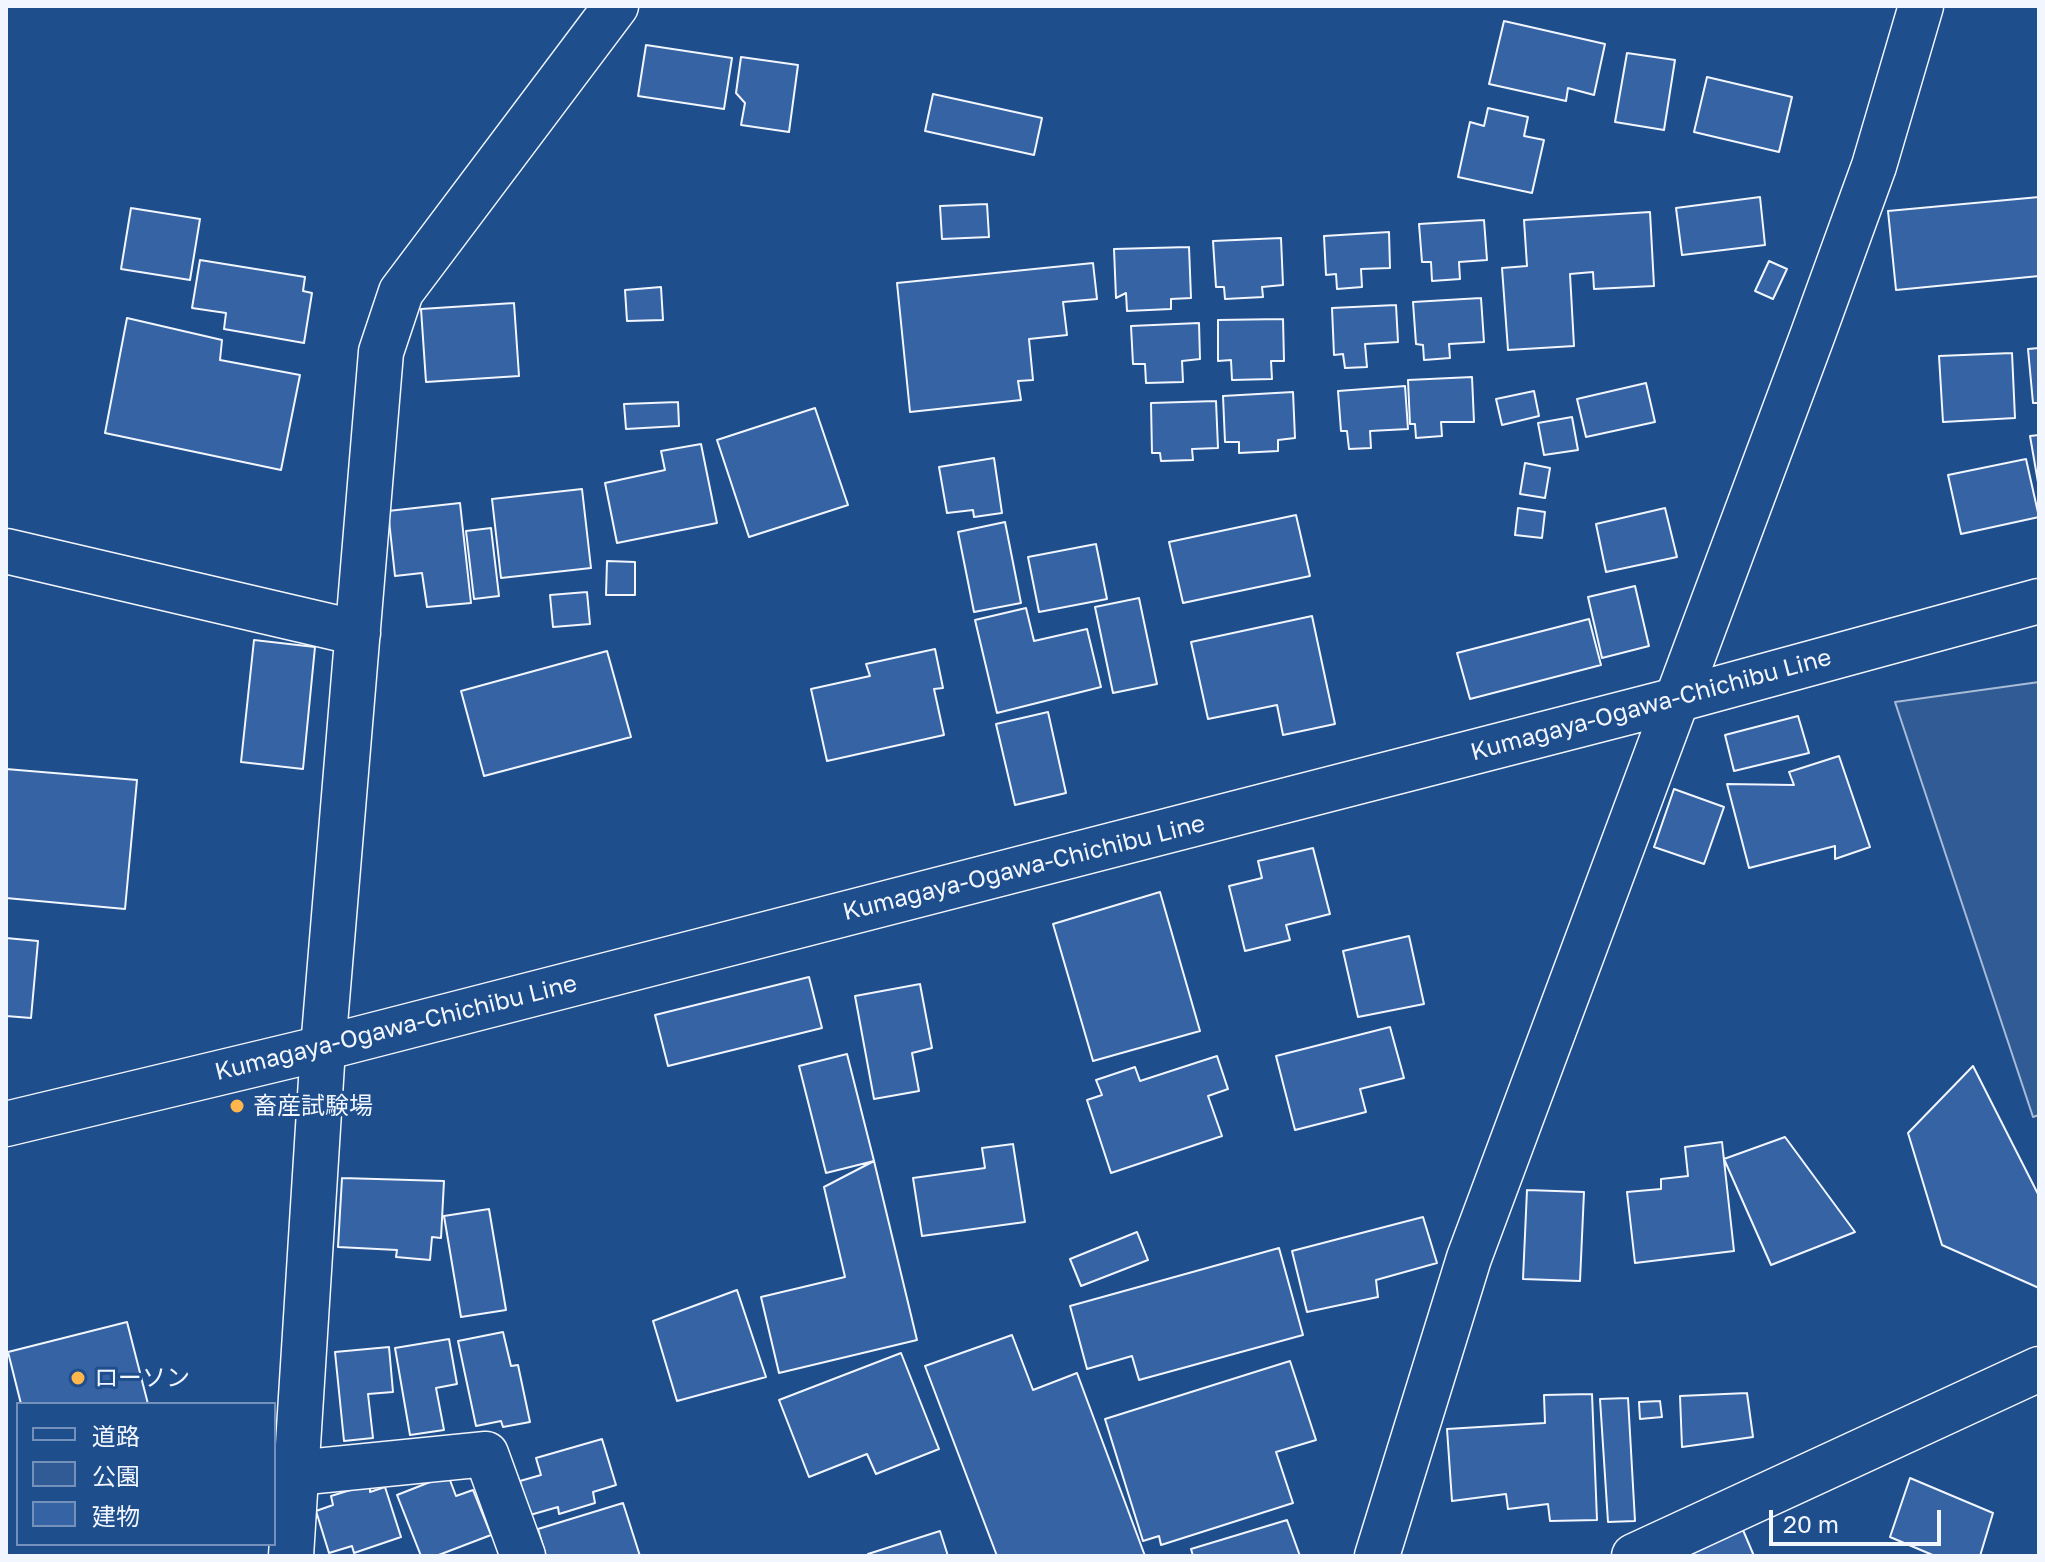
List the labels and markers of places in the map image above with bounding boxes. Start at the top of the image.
place label: 畜産試験場 [253,1092,373,1120]
marker: 畜産試験場 [228,1097,246,1115]
place label: ローソン [94,1364,190,1392]
marker: ローソン [69,1369,87,1387]

